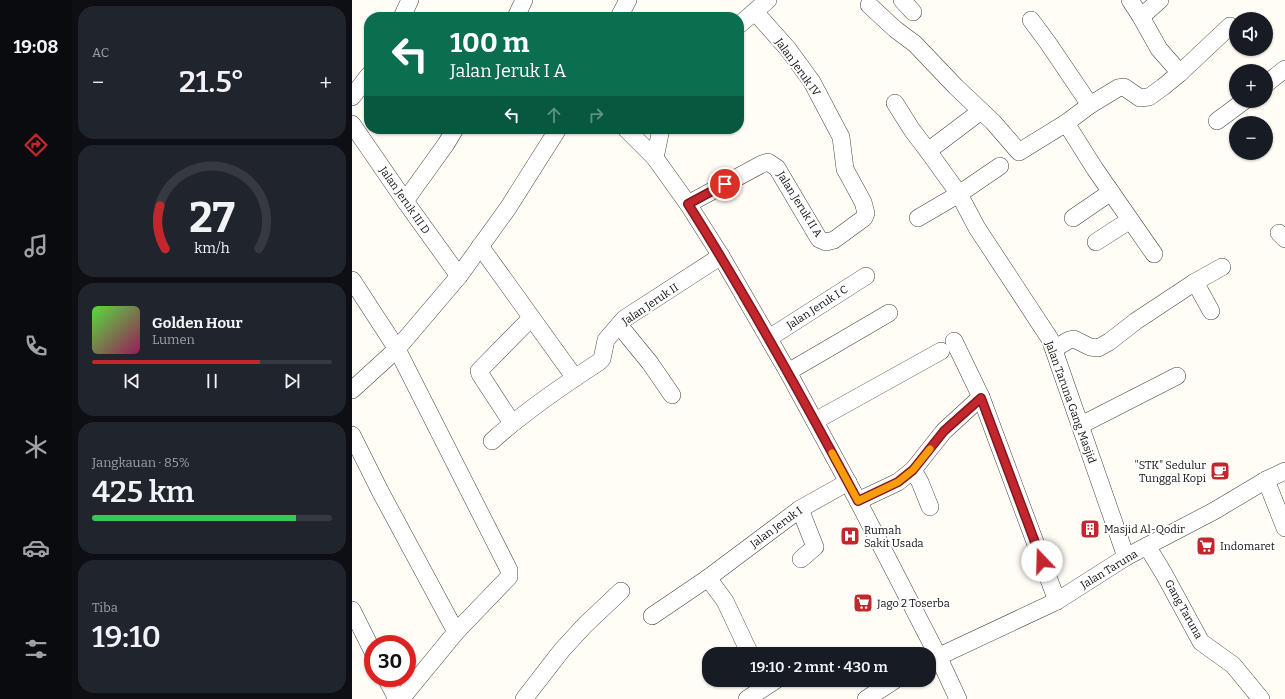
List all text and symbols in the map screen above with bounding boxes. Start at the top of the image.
map controls [1229,12,1273,160]
button: sound [1229,12,1273,56]
text: 100 m [450,26,529,59]
icon: left [384,28,436,80]
street label: Jalan Jeruk IV [772,35,823,99]
text: 19:08 [14,36,58,58]
text: AC [92,45,109,60]
text: Jalan Jeruk I A [450,60,566,82]
text: 21.5° [179,64,245,100]
button: + [1229,64,1273,108]
text: − [92,69,104,96]
text: + [319,69,332,96]
icon: left [501,104,523,126]
icon: ahead [543,104,565,126]
icon: right [585,104,607,126]
button: − [1229,116,1273,160]
icon: directions [22,131,50,159]
street label: Jalan Jeruk III D [376,163,433,236]
pin [708,167,742,201]
street label: Jalan Jeruk II A [774,168,825,240]
icon: arrive [714,173,736,195]
text: 27 [189,193,235,243]
icon: music [22,232,50,260]
text: km/h [194,239,230,256]
street label: Jalan Jeruk II [619,281,681,329]
street label: Jalan Jeruk I C [783,283,850,333]
text: Golden Hour [152,314,243,332]
icon: phone [22,332,50,360]
text: Lumen [152,332,195,347]
street label: Jalan Taruna Gang Masjid [1042,338,1099,466]
icon: previous [121,370,143,392]
icon: pause [201,370,223,392]
icon: next [281,370,303,392]
icon: climate [22,433,50,461]
text: Jangkauan · 85% [92,455,190,470]
place label: "STK" Sedulur Tunggal Kopi [1135,459,1207,485]
cafe icon: "STK" Sedulur Tunggal Kopi [1209,460,1231,482]
text: 425 km [92,474,194,510]
street label: Jalan Jeruk I [747,504,805,551]
building icon: Masjid Al-Qodir [1079,518,1101,540]
place label: Masjid Al-Qodir [1104,523,1185,536]
place label: Rumah Sakit Usada [864,524,924,550]
hospital icon: Rumah Sakit Usada [839,525,861,547]
icon: car [22,534,50,562]
supermarket icon: Indomaret [1195,535,1217,557]
position arrow [1021,540,1063,582]
place label: Indomaret [1220,540,1275,553]
street label: Jalan Taruna [1078,547,1140,592]
street label: Gang Taruna [1162,577,1205,641]
supermarket icon: Jago 2 Toserba [852,592,874,614]
place label: Jago 2 Toserba [876,597,950,610]
text: Tiba [92,600,118,615]
text: 19:10 [92,619,161,655]
icon: filters [22,635,50,663]
speed limit sign: 30 [364,635,416,687]
text: 19:10 · 2 mnt · 430 m [750,658,888,676]

